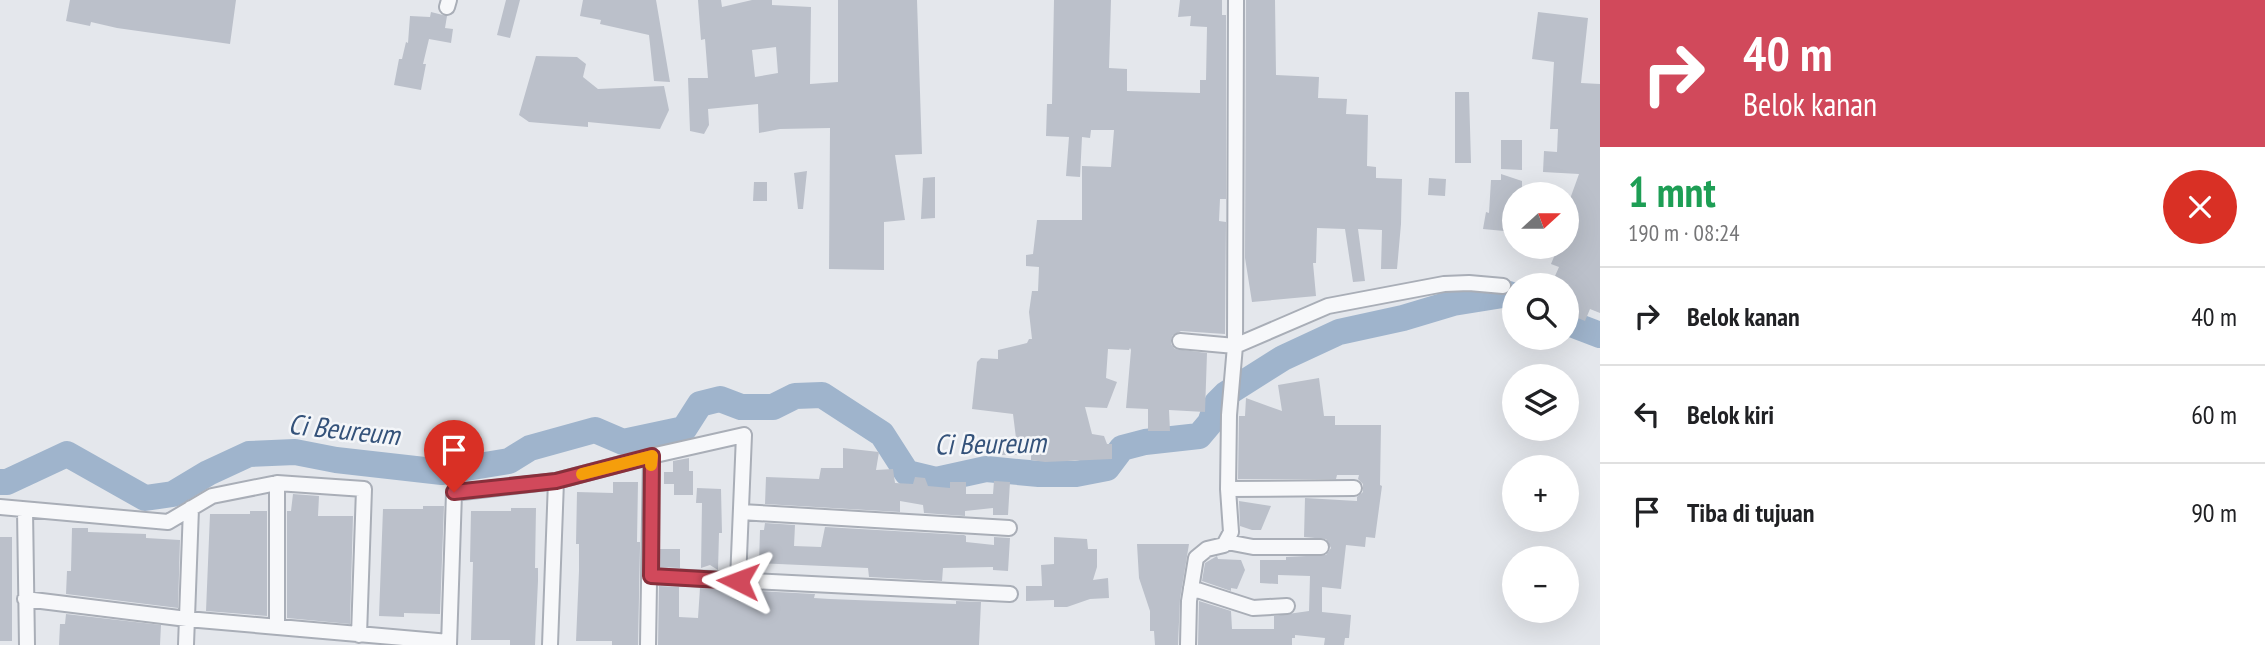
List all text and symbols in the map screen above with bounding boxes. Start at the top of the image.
text: 40 m [1743,21,1832,85]
icon: right [1628,28,1719,119]
text: Belok kanan [1743,83,1877,125]
text: 1 mnt [1628,164,1716,219]
button: close [2163,170,2237,244]
north arrow [1502,182,1578,259]
map controls [1502,182,1579,623]
text: 190 m · 08:24 [1628,218,1740,247]
button: search [1502,273,1579,350]
icon: right [1628,297,1666,335]
text: Belok kanan [1687,300,1800,333]
text: 40 m [2191,300,2237,333]
button: layers [1502,364,1579,441]
icon: left [1628,395,1666,433]
text: Belok kiri [1687,398,1774,431]
text: 60 m [2191,398,2237,431]
water label: Ci Beureum [287,405,403,453]
pin [424,420,484,492]
water label: Ci Beureum [934,424,1048,462]
icon: arrive [435,431,473,469]
button: + [1502,455,1579,532]
icon: arrive [1628,493,1666,531]
text: Tiba di tujuan [1687,496,1815,529]
text: 90 m [2191,496,2237,529]
position arrow [701,544,775,618]
button: − [1502,546,1579,623]

